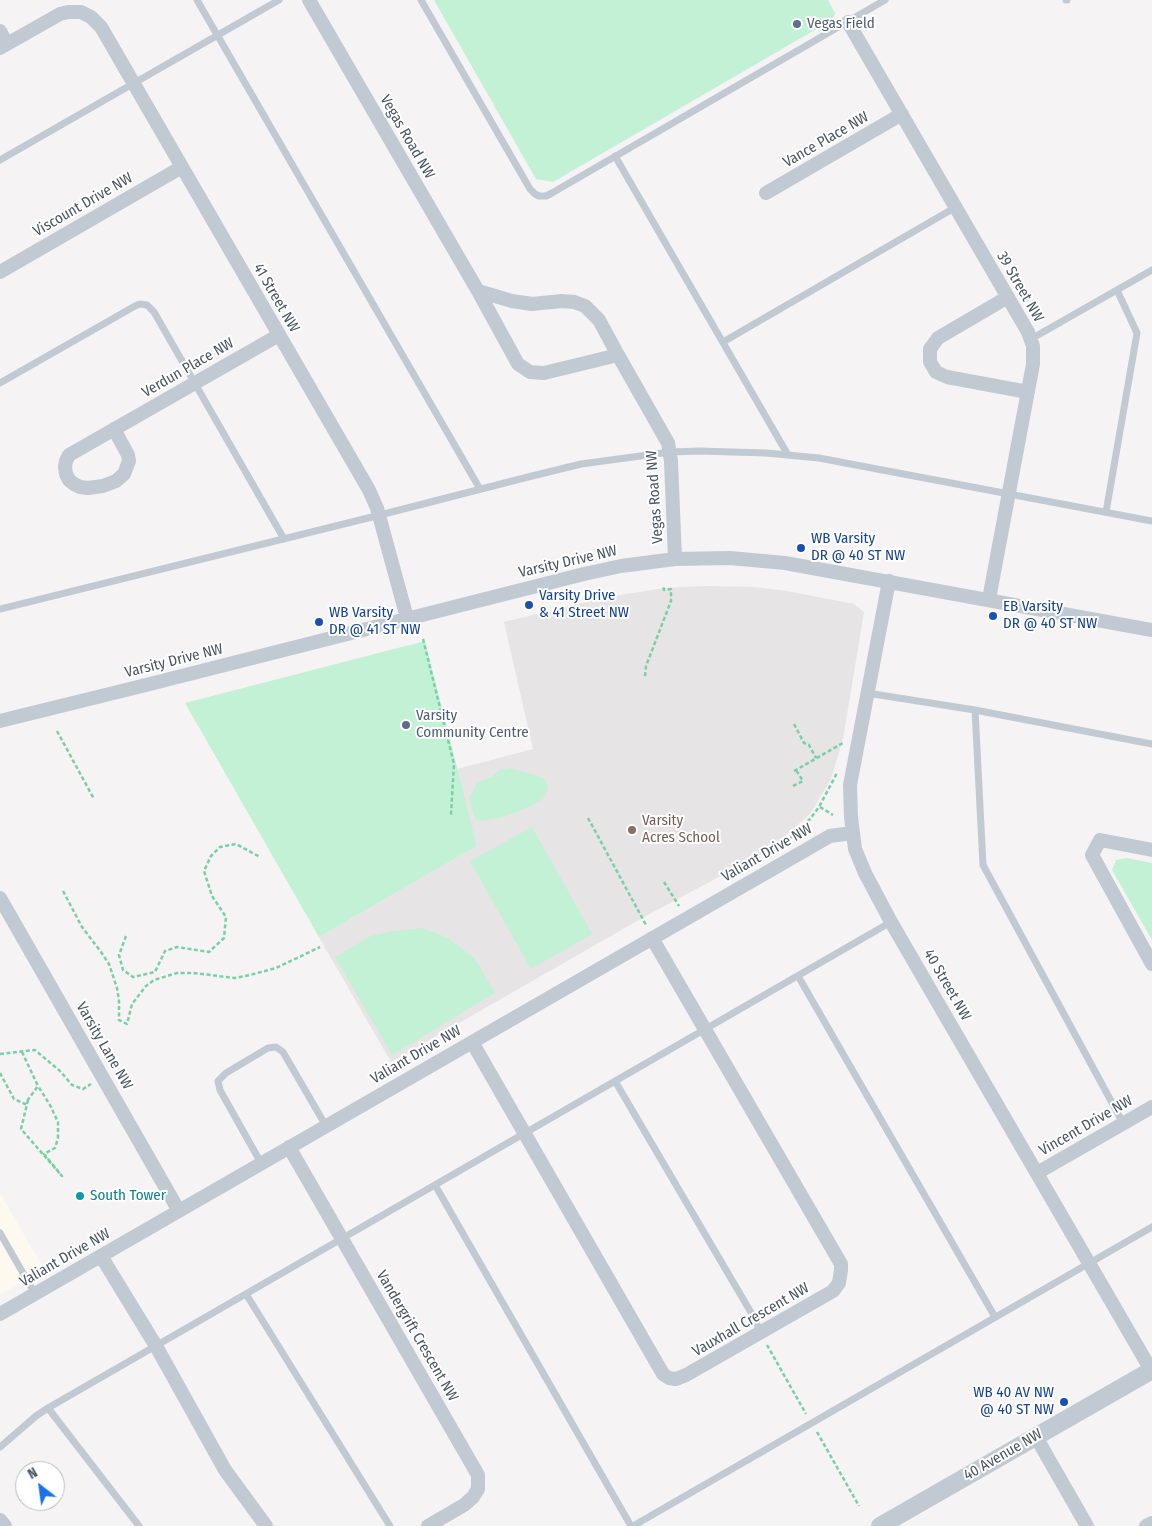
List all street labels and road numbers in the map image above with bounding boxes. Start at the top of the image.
street label: Vegas Road NW [376,92,438,182]
street label: Vance Place NW [780,108,872,172]
street label: Viscount Drive NW [30,169,136,241]
street label: 39 Street NW [993,249,1047,325]
street label: 41 Street NW [249,260,303,336]
street label: Verdun Place NW [139,334,237,402]
street label: Vegas Road NW [643,450,667,544]
street label: Varsity Drive NW [517,542,619,582]
street label: Varsity Drive NW [123,640,225,682]
street label: Valiant Drive NW [719,820,815,886]
street label: 40 Street NW [919,946,975,1024]
street label: Varsity Lane NW [72,999,136,1093]
street label: Valiant Drive NW [368,1022,464,1088]
street label: Vincent Drive NW [1036,1092,1136,1160]
street label: Valiant Drive NW [17,1225,113,1291]
street label: Vandergrift Crescent NW [372,1267,462,1405]
street label: Vauxhall Crescent NW [690,1279,812,1361]
street label: 40 Avenue NW [961,1425,1045,1485]

